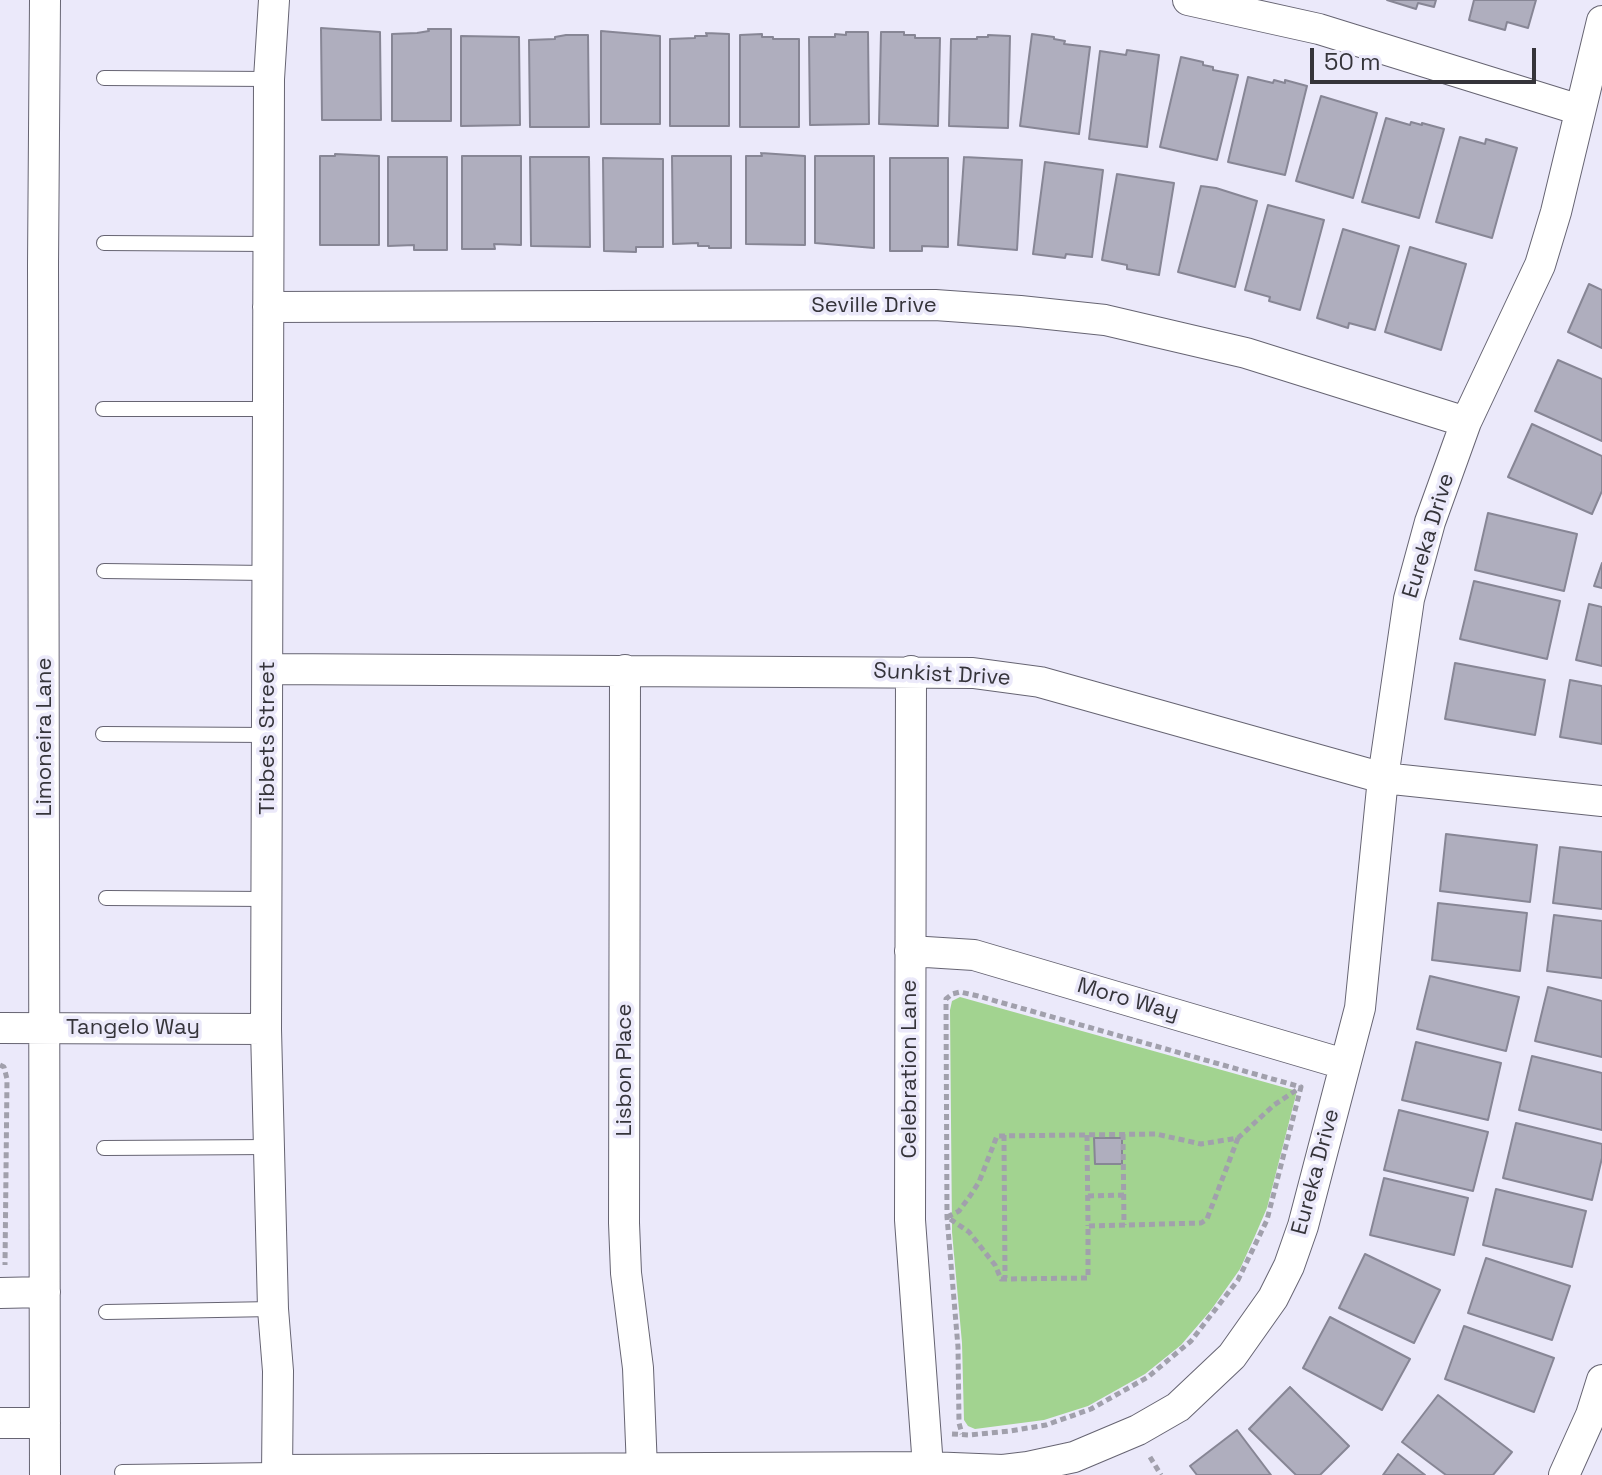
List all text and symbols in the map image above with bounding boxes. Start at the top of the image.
scale bar [1314,32,1540,82]
text: 50 m [1324,46,1381,77]
street label: Seville Drive [811,293,937,319]
street label: Eureka Drive [1397,470,1461,602]
street label: Limoneira Lane [32,657,58,817]
street label: Sunkist Drive [873,658,1011,692]
street label: Tibbets Street [255,661,281,815]
street label: Moro Way [1074,973,1182,1027]
street label: Celebration Lane [897,979,923,1159]
street label: Lisbon Place [612,1003,638,1137]
street label: Tangelo Way [66,1015,200,1041]
street label: Eureka Drive [1287,1106,1345,1238]

